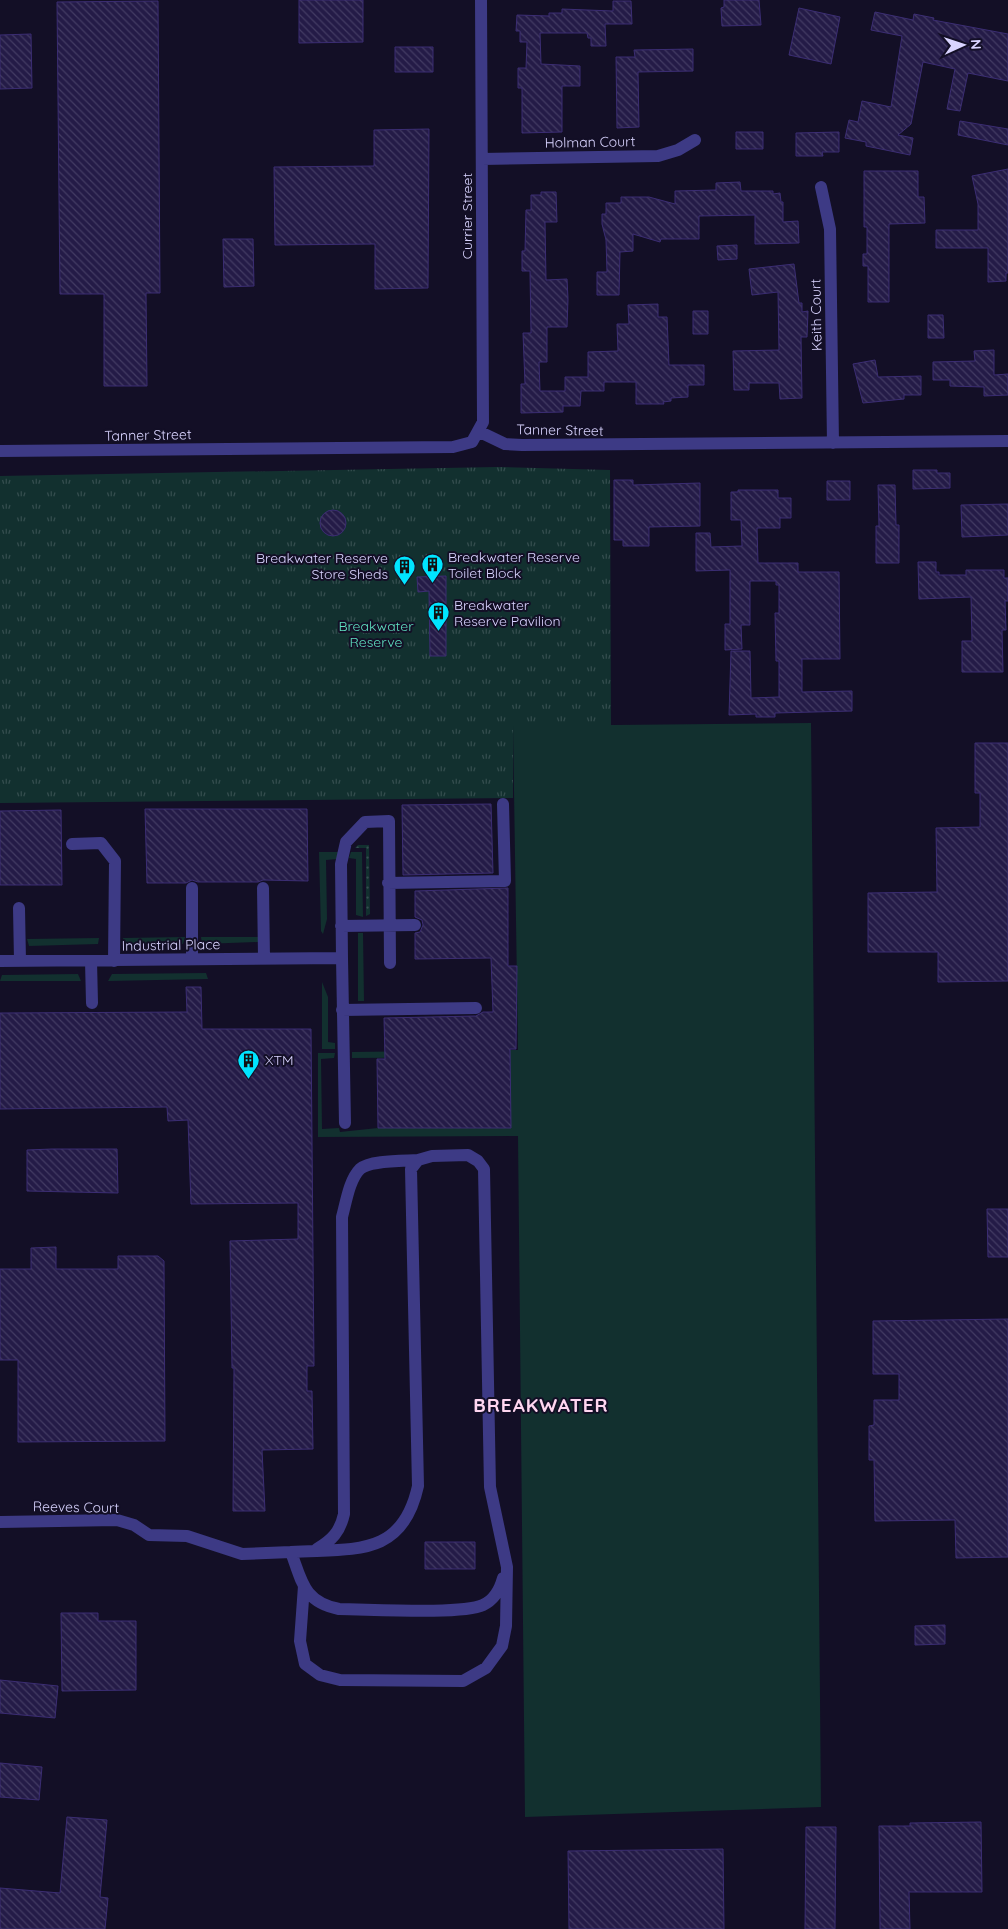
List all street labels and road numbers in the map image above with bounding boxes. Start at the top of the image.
street label: Holman Court [545,132,636,152]
street label: Currier Street [458,173,476,259]
street label: Keith Court [806,278,826,351]
street label: Tanner Street [516,420,604,440]
street label: Tanner Street [104,425,192,445]
street label: Industrial Place [121,935,221,955]
street label: Reeves Court [33,1497,120,1517]

